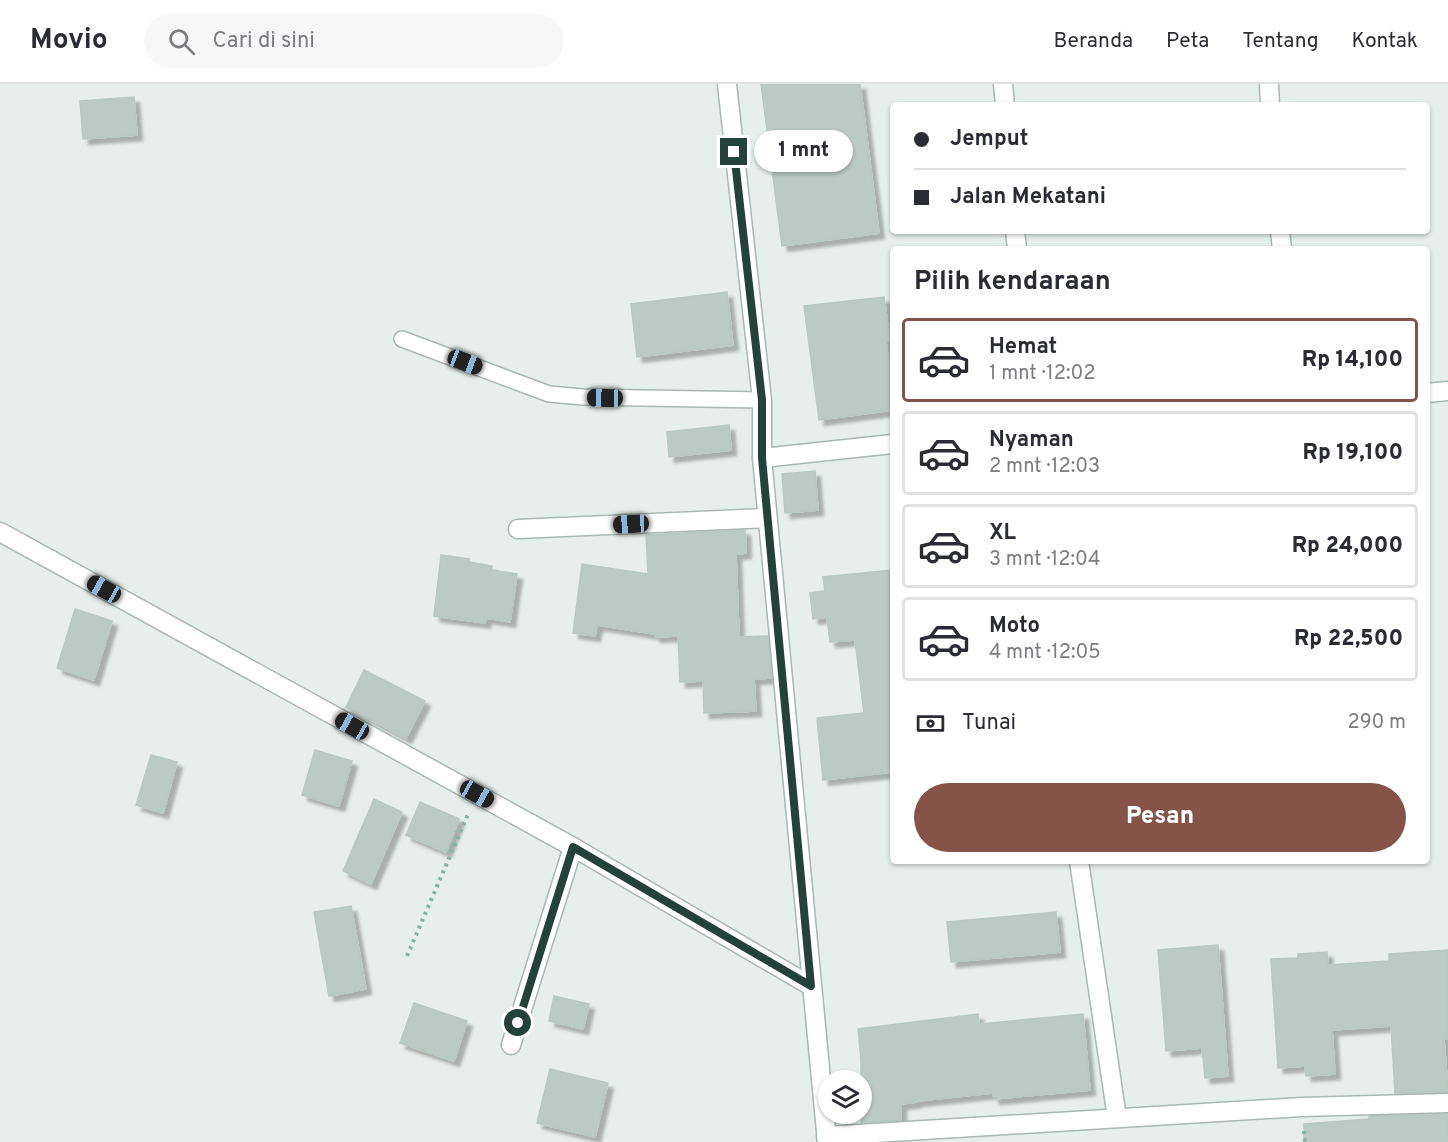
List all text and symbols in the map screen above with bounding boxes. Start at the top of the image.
search box [144,14,564,68]
text: Movio [30,23,108,59]
icon: search [165,25,198,58]
text: Cari di sini [213,28,315,55]
text: Beranda [1054,28,1133,55]
text: Peta [1166,28,1209,55]
text: Tentang [1242,28,1319,55]
text: Kontak [1352,28,1418,55]
text: Jemput [950,126,1028,153]
callout: 1 mnt [755,131,854,173]
route end [720,138,747,165]
text: 1 mnt [778,138,829,164]
text: Jalan Mekatani [950,184,1106,211]
text: Pilih kendaraan [914,265,1111,299]
icon: car [917,333,971,387]
text: Hemat [989,334,1057,361]
car [445,347,485,377]
text: Rp 14,100 [1302,347,1403,374]
text: 1 mnt · 12:02 [989,361,1096,387]
car [587,389,623,407]
icon: car [917,426,971,480]
text: Nyaman [989,427,1074,454]
text: Rp 19,100 [1303,440,1403,467]
text: 2 mnt · 12:03 [989,454,1100,480]
car [613,514,649,534]
icon: car [917,519,971,573]
text: XL [989,520,1016,547]
text: Rp 24,000 [1292,533,1403,560]
text: 3 mnt · 12:04 [989,547,1100,573]
car [84,572,124,606]
icon: car [917,612,971,666]
text: Moto [989,613,1040,640]
text: Rp 22,500 [1294,626,1403,653]
text: 4 mnt · 12:05 [989,640,1101,666]
icon: cash [914,707,947,740]
car [332,709,372,743]
text: Tunai [962,710,1016,737]
text: 290 m [1348,710,1406,736]
car [457,777,497,811]
button: Pesan [914,783,1406,852]
route start [504,1009,531,1036]
map controls [818,1070,872,1124]
button: layers [818,1070,872,1124]

